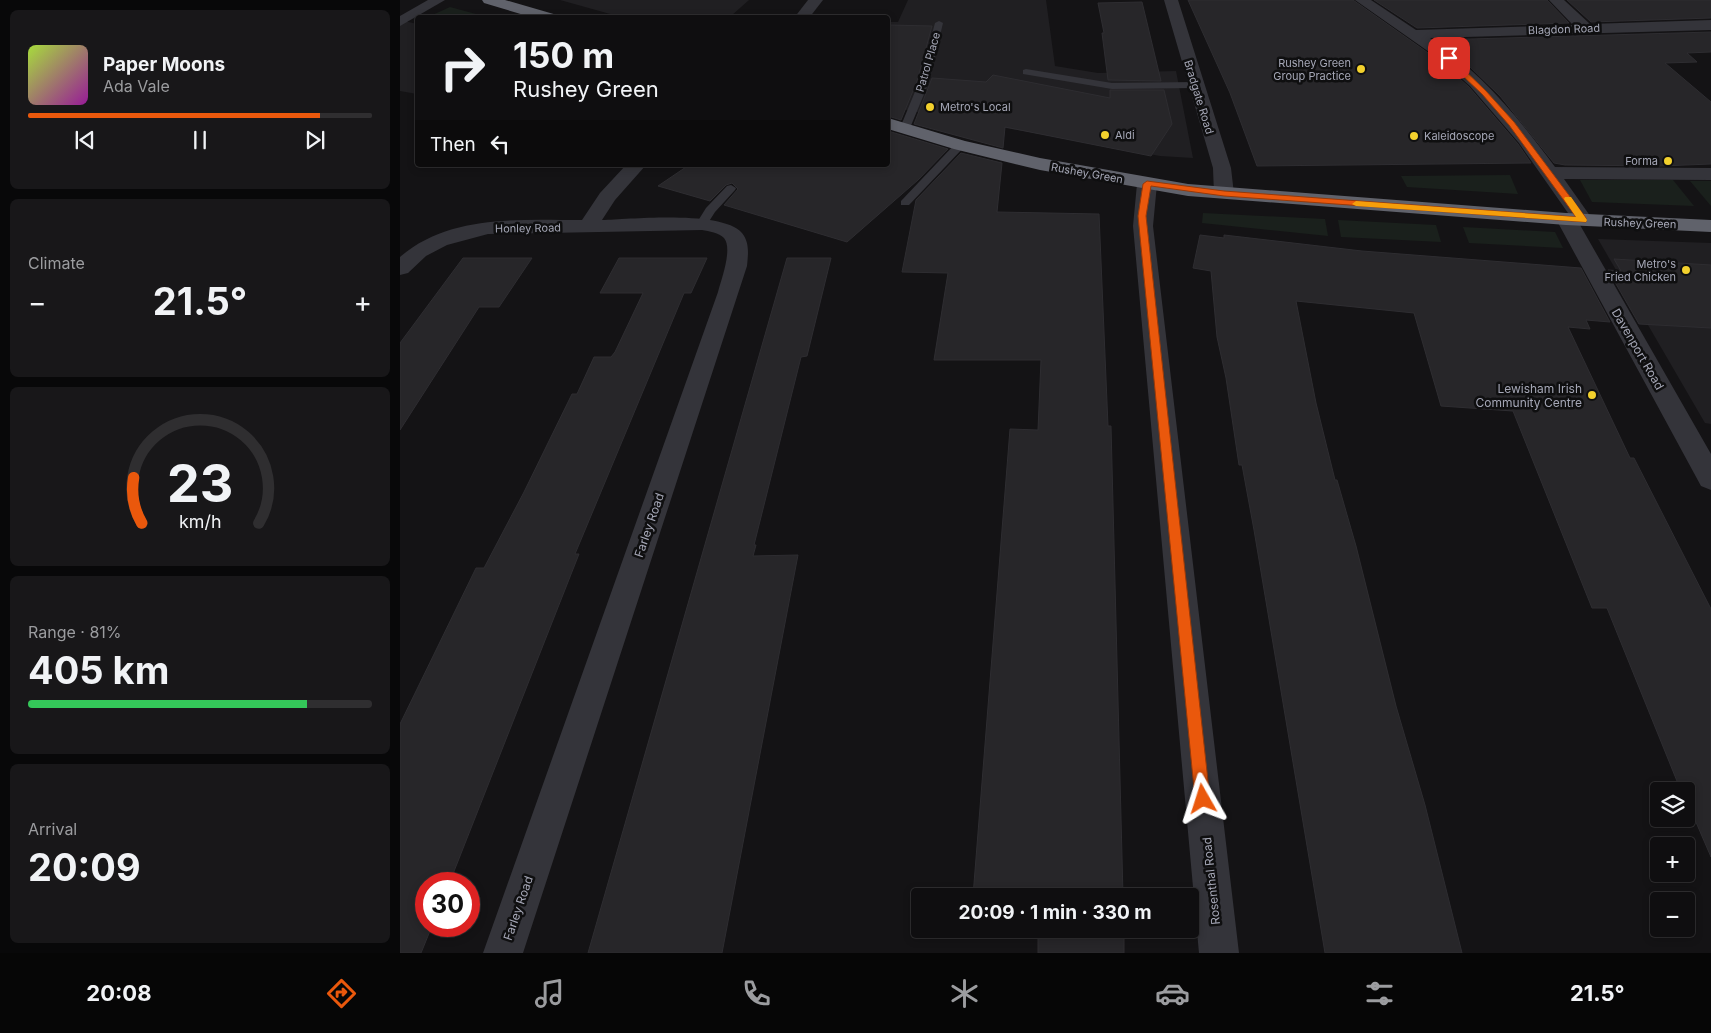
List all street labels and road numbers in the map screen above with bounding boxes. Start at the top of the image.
street label: Blagdon Road [1528,21,1600,37]
street label: Patrol Place [913,30,943,94]
street label: Bradgate Road [1181,58,1217,136]
street label: Rushey Green [1050,160,1124,186]
street label: Rushey Green [1603,215,1677,231]
street label: Honley Road [495,220,561,236]
street label: Davenport Road [1609,306,1667,392]
street label: Farley Road [631,491,667,559]
street label: Rosenthal Road [1199,836,1223,926]
street label: Farley Road [500,874,536,942]

